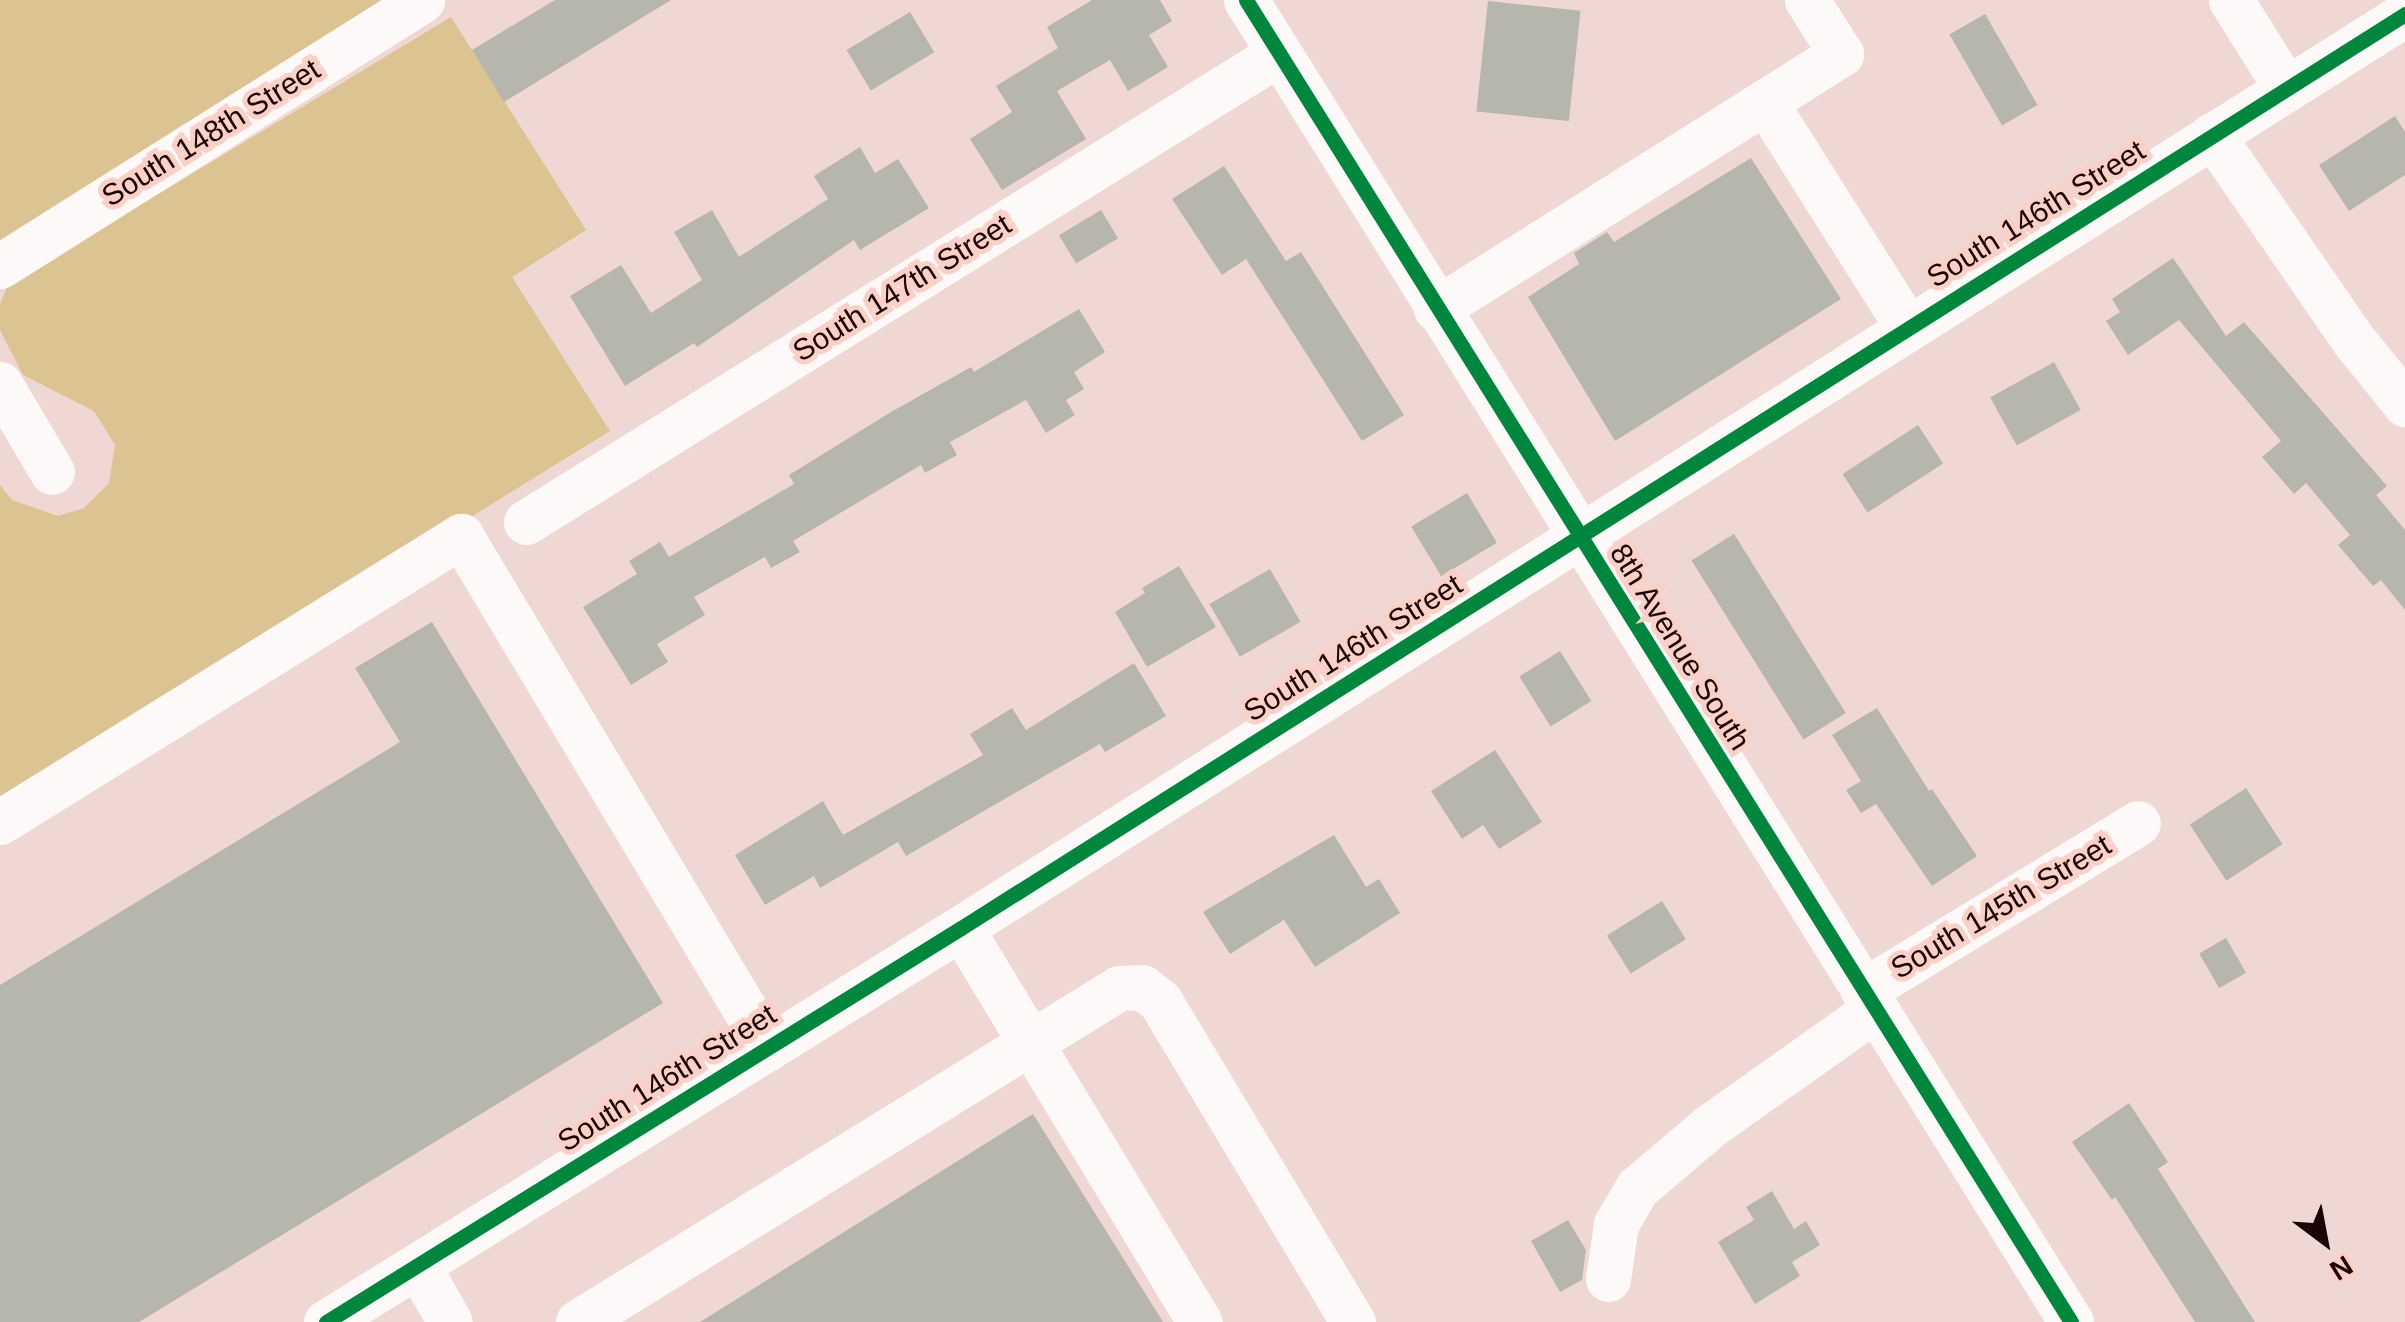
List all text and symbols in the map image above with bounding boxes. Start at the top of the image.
street label: South 148th Street [95,51,327,215]
street label: South 146th Street [1920,132,2152,296]
street label: South 147th Street [786,206,1018,370]
street label: 8th Avenue South [1602,537,1758,757]
street label: South 146th Street [1237,566,1469,730]
street label: South 145th Street [1885,827,2117,987]
street label: South 146th Street [551,996,783,1160]
north arrow [2275,1192,2375,1292]
text: N [2324,1249,2358,1286]

